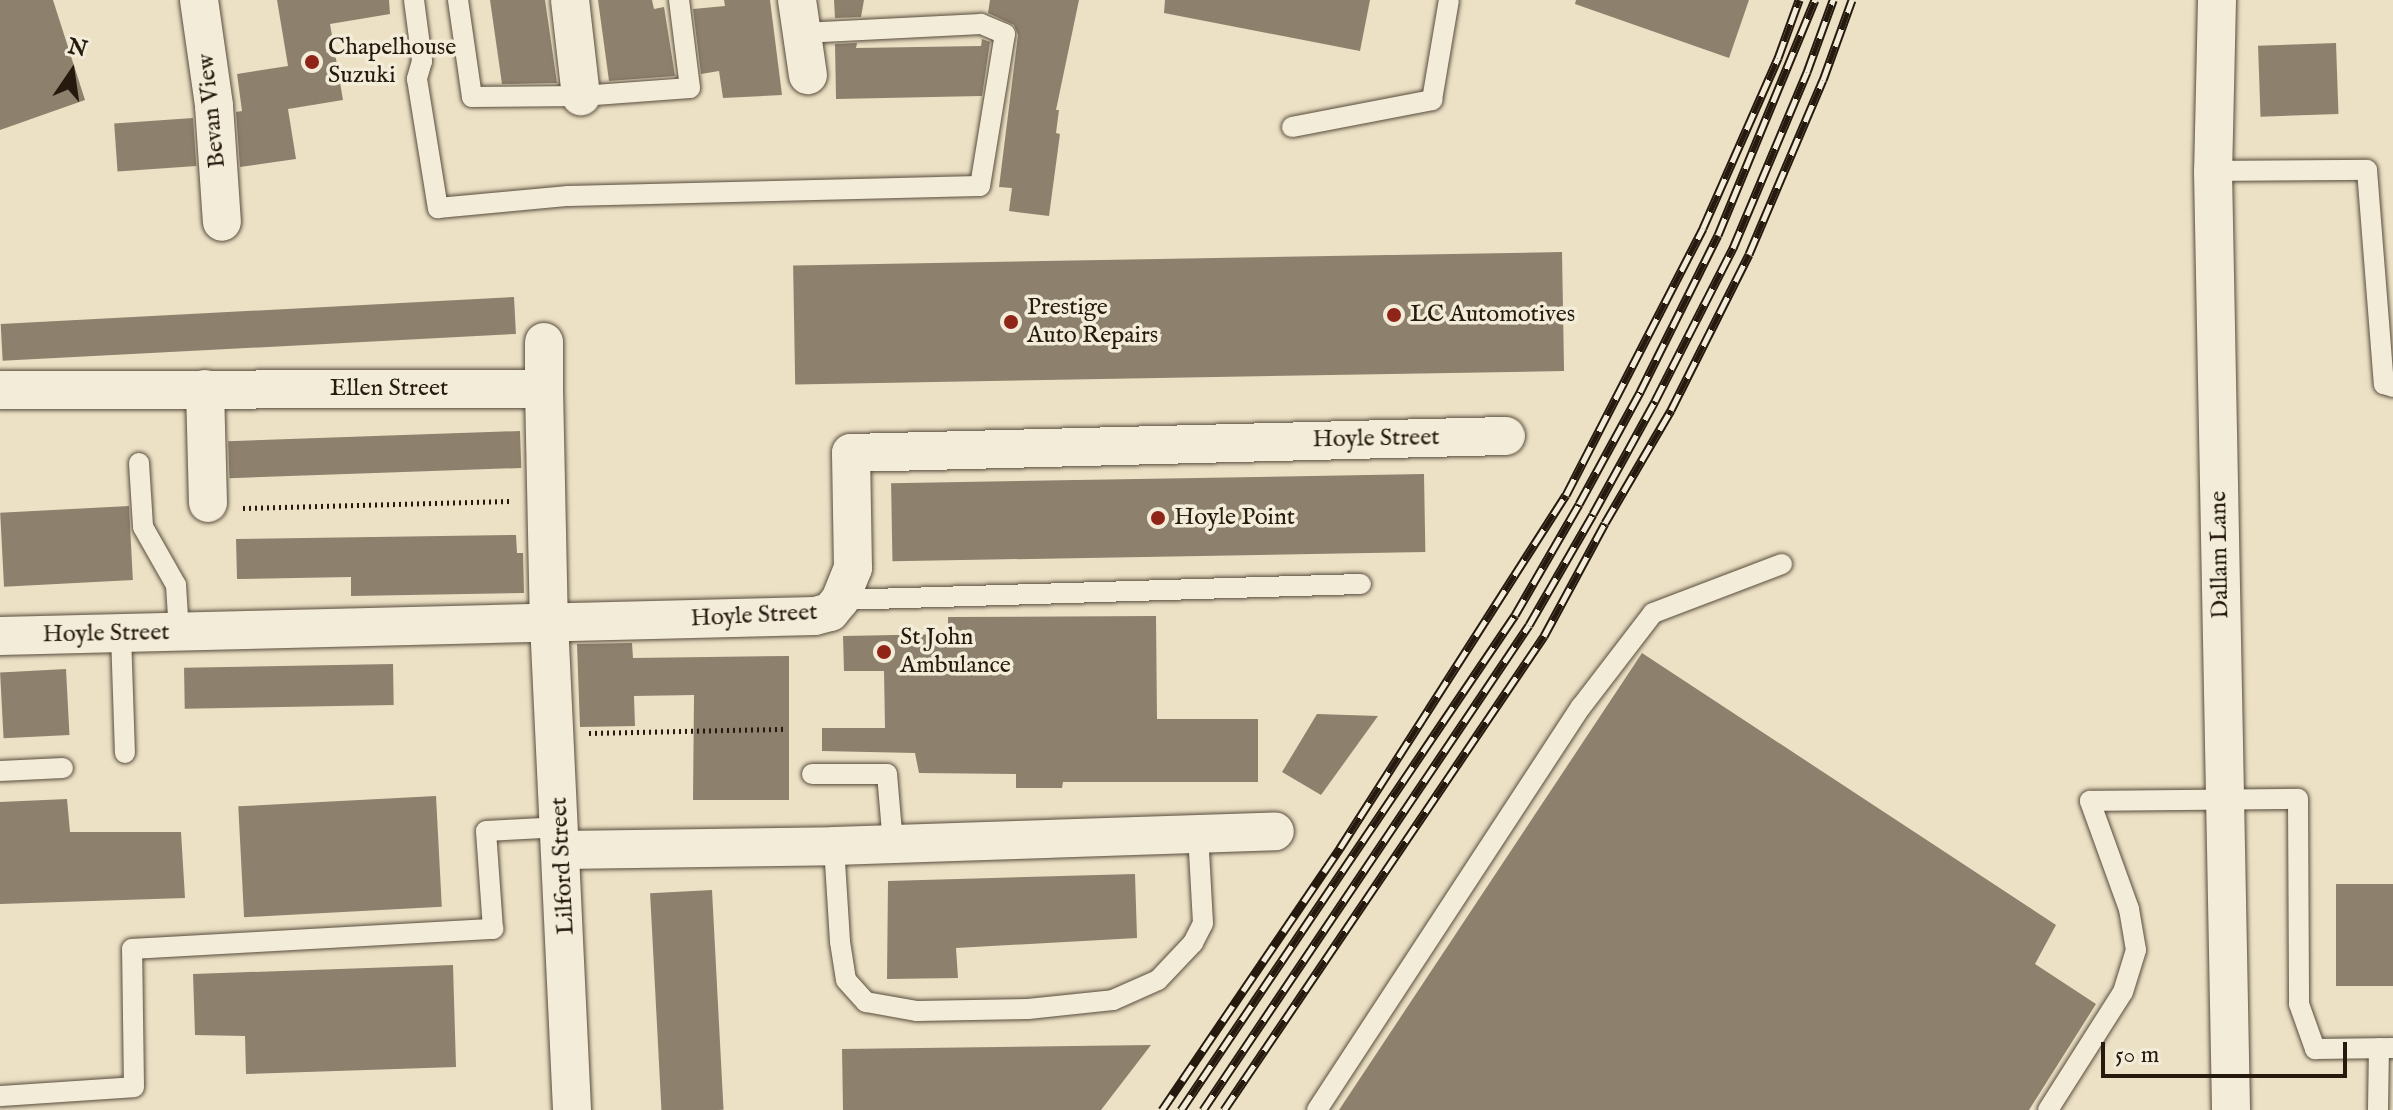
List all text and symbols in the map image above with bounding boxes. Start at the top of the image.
north arrow [32,32,112,112]
text: N [65,33,90,64]
place label: Chapelhouse Suzuki [328,34,456,90]
street label: Bevan View [192,52,232,170]
marker: Chapelhouse Suzuki [303,53,321,71]
place label: Prestige Auto Repairs [1027,294,1158,350]
place label: LC Automotives [1410,301,1575,329]
marker: LC Automotives [1385,306,1403,324]
marker: Prestige Auto Repairs [1002,313,1020,331]
street label: Ellen Street [330,375,448,403]
street label: Hoyle Street [1312,423,1440,455]
street label: Dallam Lane [2204,491,2236,619]
place label: Hoyle Point [1174,504,1295,532]
marker: Hoyle Point [1149,509,1167,527]
street label: Hoyle Street [690,598,818,634]
street label: Hoyle Street [42,618,170,650]
place label: St John Ambulance [900,624,1011,680]
marker: St John Ambulance [875,643,893,661]
street label: Lilford Street [545,796,581,936]
scale bar [2105,1026,2351,1076]
text: 50 m [2115,1040,2159,1071]

